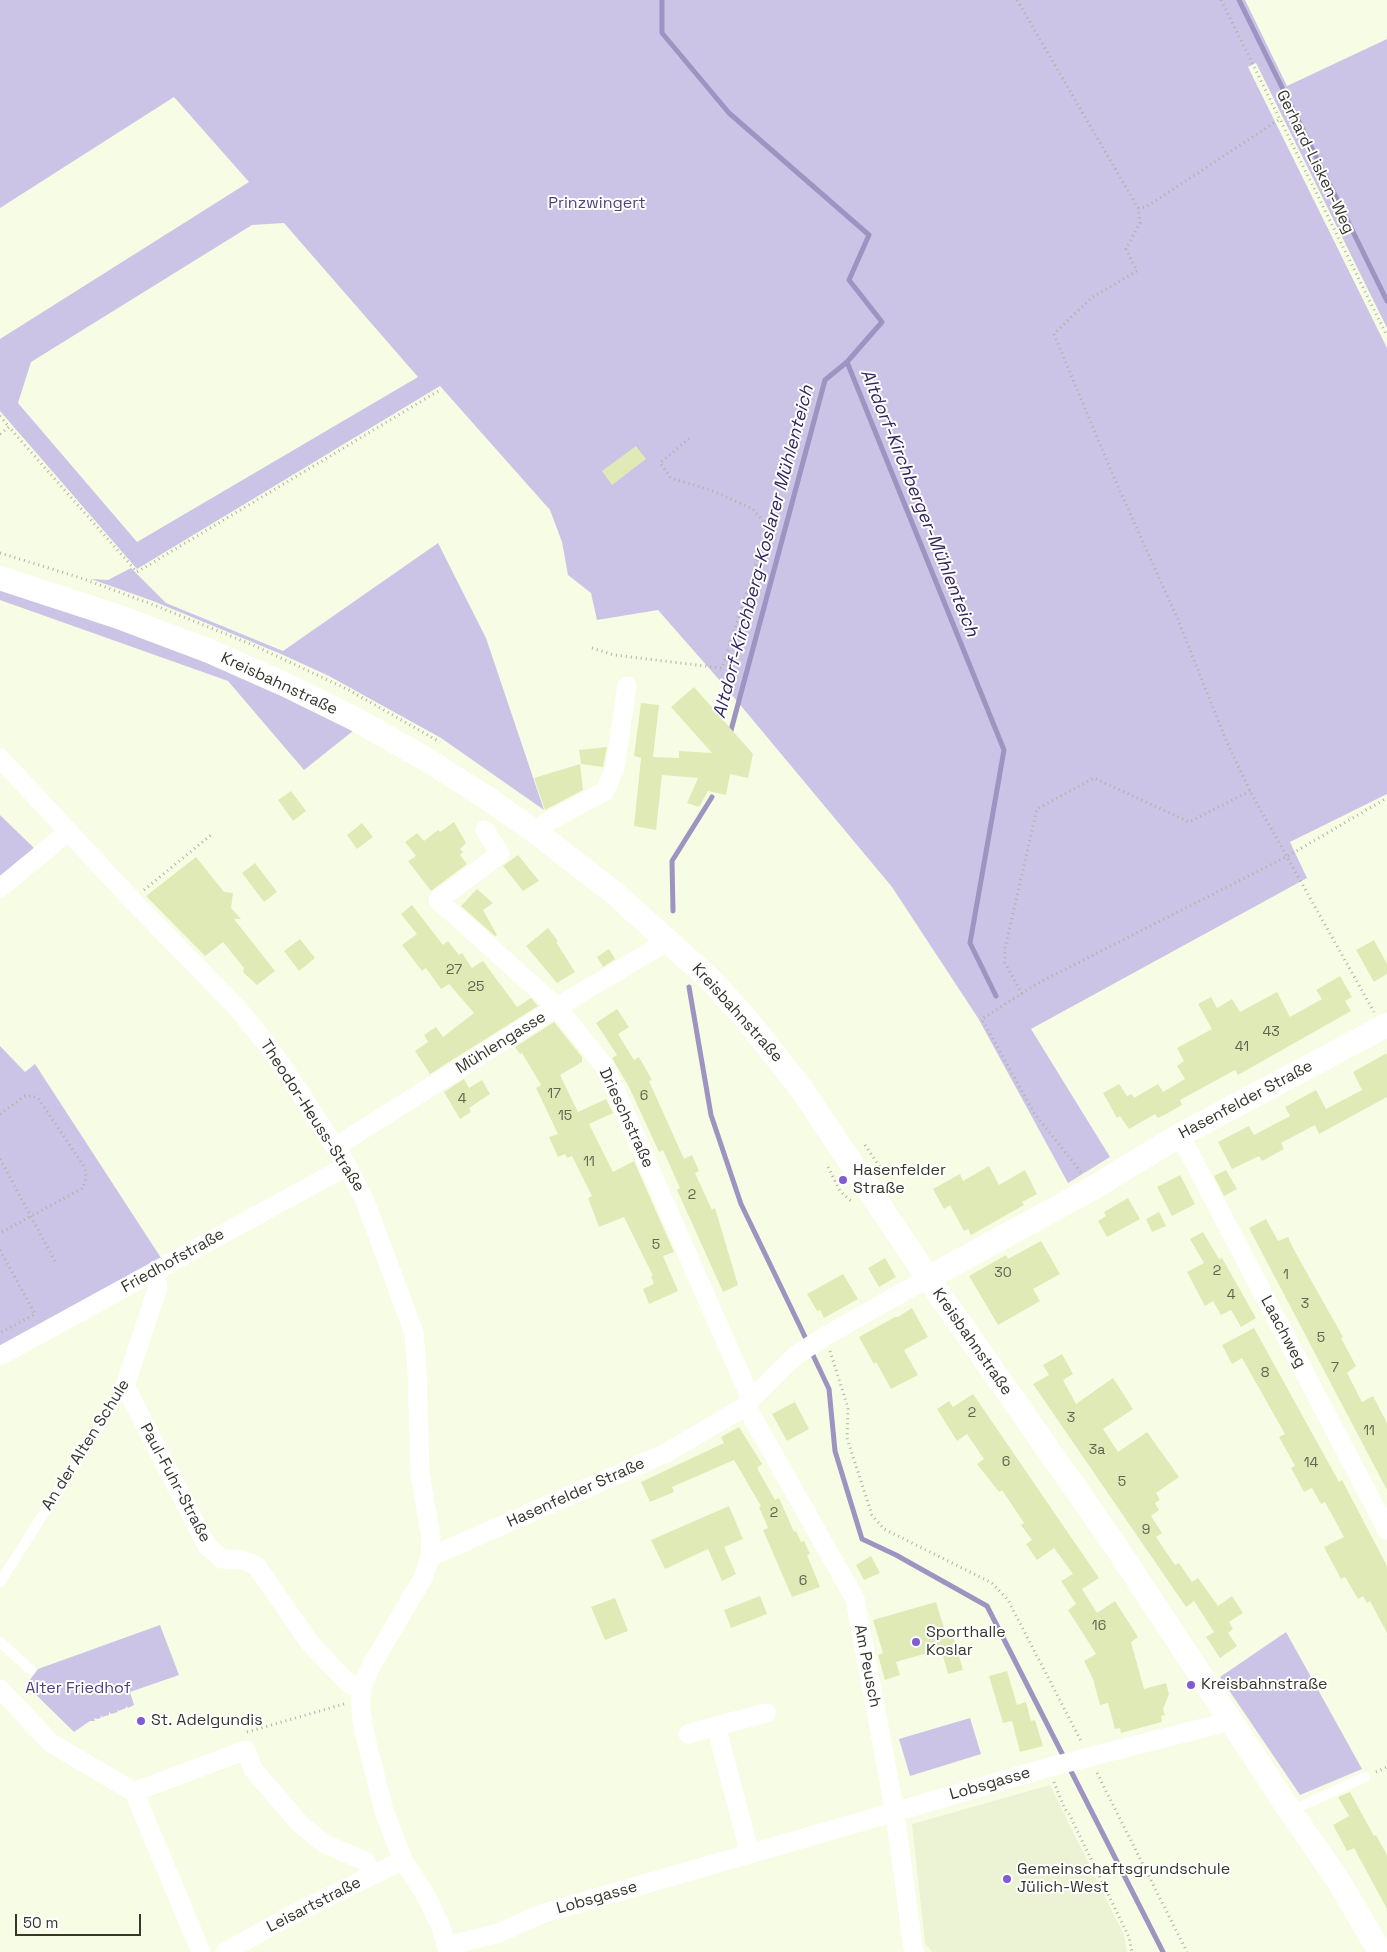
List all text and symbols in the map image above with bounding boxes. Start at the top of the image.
street label: Gerhard-Lisken-Weg [1272,87,1358,237]
park label: Prinzwingert [548,194,646,214]
water label: Altdorf-Kirchberger-Mühlenteich [855,366,983,640]
water label: Altdorf-Kirchberg-Koslarer Mühlenteich [709,383,819,721]
street label: Kreisbahnstraße [218,649,340,719]
street label: Kreisbahnstraße [688,960,786,1066]
house number: 27 [446,962,462,978]
house number: 25 [468,979,484,995]
street label: Mühlengasse [452,1008,550,1078]
house number: 43 [1262,1024,1280,1040]
street label: Theodor-Heuss-Straße [256,1036,368,1196]
house number: 41 [1235,1039,1249,1055]
street label: Hasenfelder Straße [1176,1057,1316,1143]
street label: Drieschstraße [594,1065,658,1171]
house number: 17 [547,1086,561,1102]
house number: 6 [640,1088,648,1104]
house number: 4 [458,1091,466,1107]
house number: 15 [558,1108,572,1124]
house number: 11 [583,1154,595,1170]
place label: Hasenfelder Straße [853,1161,946,1199]
marker: Hasenfelder Straße [837,1174,849,1186]
house number: 2 [688,1187,696,1203]
street label: Friedhofstraße [118,1225,228,1297]
house number: 5 [652,1237,660,1253]
house number: 2 [1213,1263,1221,1279]
house number: 30 [994,1265,1012,1281]
house number: 1 [1283,1267,1289,1283]
street label: Kreisbahnstraße [928,1285,1016,1399]
house number: 4 [1227,1287,1235,1303]
street label: Laachweg [1256,1293,1310,1371]
house number: 3 [1301,1296,1309,1312]
house number: 5 [1317,1330,1325,1346]
house number: 7 [1331,1360,1339,1376]
house number: 8 [1261,1365,1269,1381]
street label: An der Alten Schule [38,1376,134,1514]
house number: 2 [968,1405,976,1421]
house number: 3 [1067,1410,1075,1426]
street label: Paul-Fuhr-Straße [135,1420,215,1546]
house number: 11 [1363,1423,1375,1439]
house number: 3a [1089,1442,1105,1458]
street label: Hasenfelder Straße [504,1454,648,1532]
house number: 6 [1002,1454,1010,1470]
house number: 14 [1304,1455,1318,1471]
house number: 5 [1118,1474,1126,1490]
house number: 2 [770,1505,778,1521]
house number: 9 [1142,1522,1150,1538]
house number: 6 [799,1573,807,1589]
house number: 16 [1092,1618,1106,1634]
street label: Am Peusch [850,1623,884,1709]
place label: Sporthalle Koslar [926,1623,1006,1661]
marker: Sporthalle Koslar [910,1636,922,1648]
place label: Kreisbahnstraße [1201,1675,1328,1695]
park label: Alter Friedhof [25,1679,131,1699]
marker: Kreisbahnstraße [1185,1679,1197,1691]
place label: St. Adelgundis [151,1711,263,1731]
marker: St. Adelgundis [135,1715,147,1727]
street label: Lobsgasse [947,1763,1033,1805]
place label: Gemeinschaftsgrundschule Jülich-West [1017,1860,1230,1898]
street label: Leisartstraße [264,1873,364,1937]
marker: Gemeinschaftsgrundschule Jülich-West [1001,1873,1013,1885]
street label: Lobsgasse [554,1877,640,1919]
scale bar [18,1904,144,1936]
text: 50 m [23,1913,58,1932]

